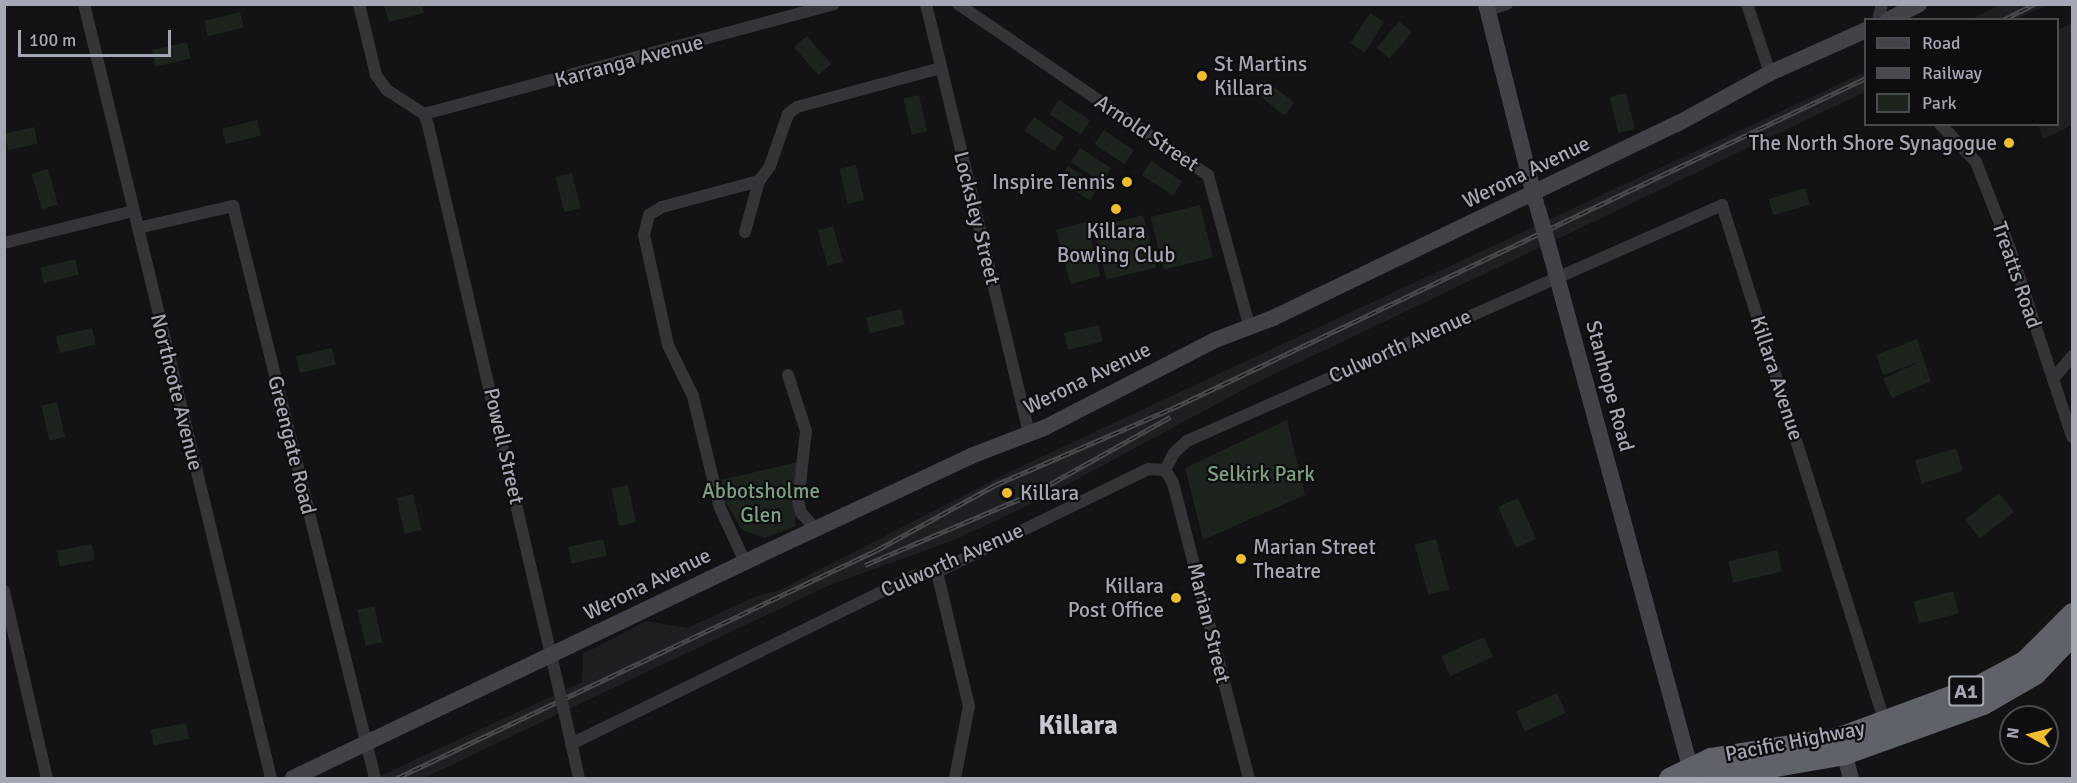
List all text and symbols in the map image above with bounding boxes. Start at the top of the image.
scale bar [21,18,174,56]
legend [1864,18,2059,126]
text: 100 m [29,29,76,51]
street label: Karranga Avenue [552,29,706,93]
text: Road [1922,32,1961,54]
place label: St Martins Killara [1214,51,1307,101]
text: Railway [1922,62,1982,84]
marker: St Martins Killara [1195,69,1209,83]
street label: Arnold Street [1090,89,1204,177]
text: Park [1922,92,1957,114]
street label: Werona Avenue [1458,130,1594,214]
place label: The North Shore Synagogue [1749,130,1997,156]
marker: The North Shore Synagogue [2002,136,2016,150]
street label: Locksley Street [948,149,1006,287]
place label: Inspire Tennis [992,169,1115,195]
marker: Inspire Tennis [1120,175,1134,189]
marker: Killara Bowling Club [1109,202,1123,216]
place label: Killara Bowling Club [1057,218,1175,268]
street label: Treatts Road [1987,218,2047,332]
street label: Culworth Avenue [1325,303,1475,389]
street label: Northcote Avenue [145,311,209,473]
street label: Killara Avenue [1745,313,1809,443]
street label: Stanhope Road [1580,318,1640,454]
street label: Werona Avenue [1019,336,1155,420]
street label: Greengate Road [263,373,321,517]
street label: Powell Street [478,385,530,507]
park label: Selkirk Park [1207,461,1315,487]
park label: Abbotsholme Glen [702,478,820,528]
place label: Killara [1020,480,1079,506]
marker: Killara [998,484,1016,502]
street label: Culworth Avenue [877,517,1027,603]
place label: Marian Street Theatre [1253,534,1376,584]
street label: Werona Avenue [579,542,715,626]
marker: Marian Street Theatre [1234,552,1248,566]
street label: Marian Street [1182,560,1236,686]
place label: Killara Post Office [1068,573,1164,623]
marker: Killara Post Office [1169,591,1183,605]
road number: A1 [1948,674,1984,708]
north arrow [1999,705,2059,765]
district label: Killara [1038,710,1118,742]
street label: Pacific Highway [1723,715,1867,767]
text: N [2003,726,2024,740]

